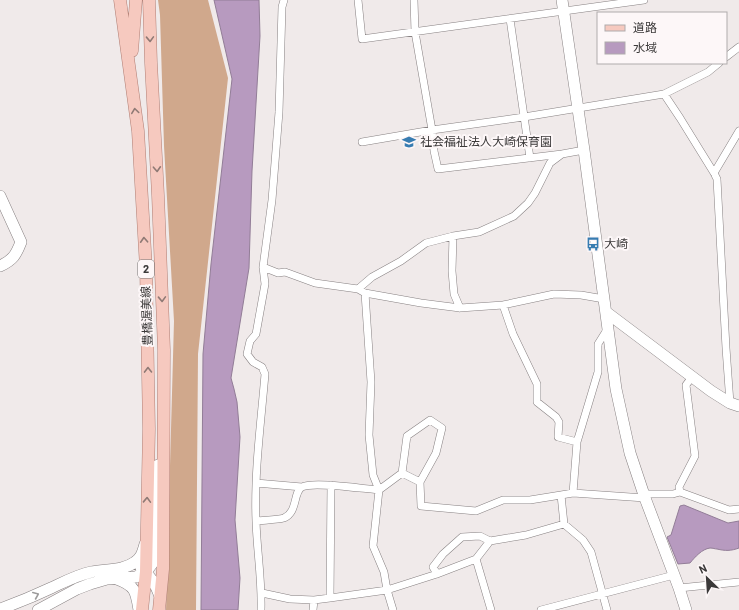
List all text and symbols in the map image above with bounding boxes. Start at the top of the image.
legend [597,12,727,64]
text: 道路 [633,20,657,34]
one-way arrow [146,36,154,42]
text: 水域 [633,40,657,54]
one-way arrow [131,108,140,114]
school or university icon: 社会福祉法人大崎保育園 [401,134,417,150]
place label: 社会福祉法人大崎保育園 [420,134,552,148]
one-way arrow [153,166,161,172]
bus stop icon: 大崎 [585,236,601,252]
place label: 大崎 [604,236,628,250]
one-way arrow [140,237,148,243]
road number: 2 [138,260,154,278]
street label: 豊橋渥美線 [138,286,154,346]
one-way arrow [158,296,167,302]
one-way arrow [144,367,152,373]
one-way arrow [143,497,151,503]
north arrow [687,558,727,598]
text: N [696,561,709,576]
one-way arrow [32,592,40,600]

